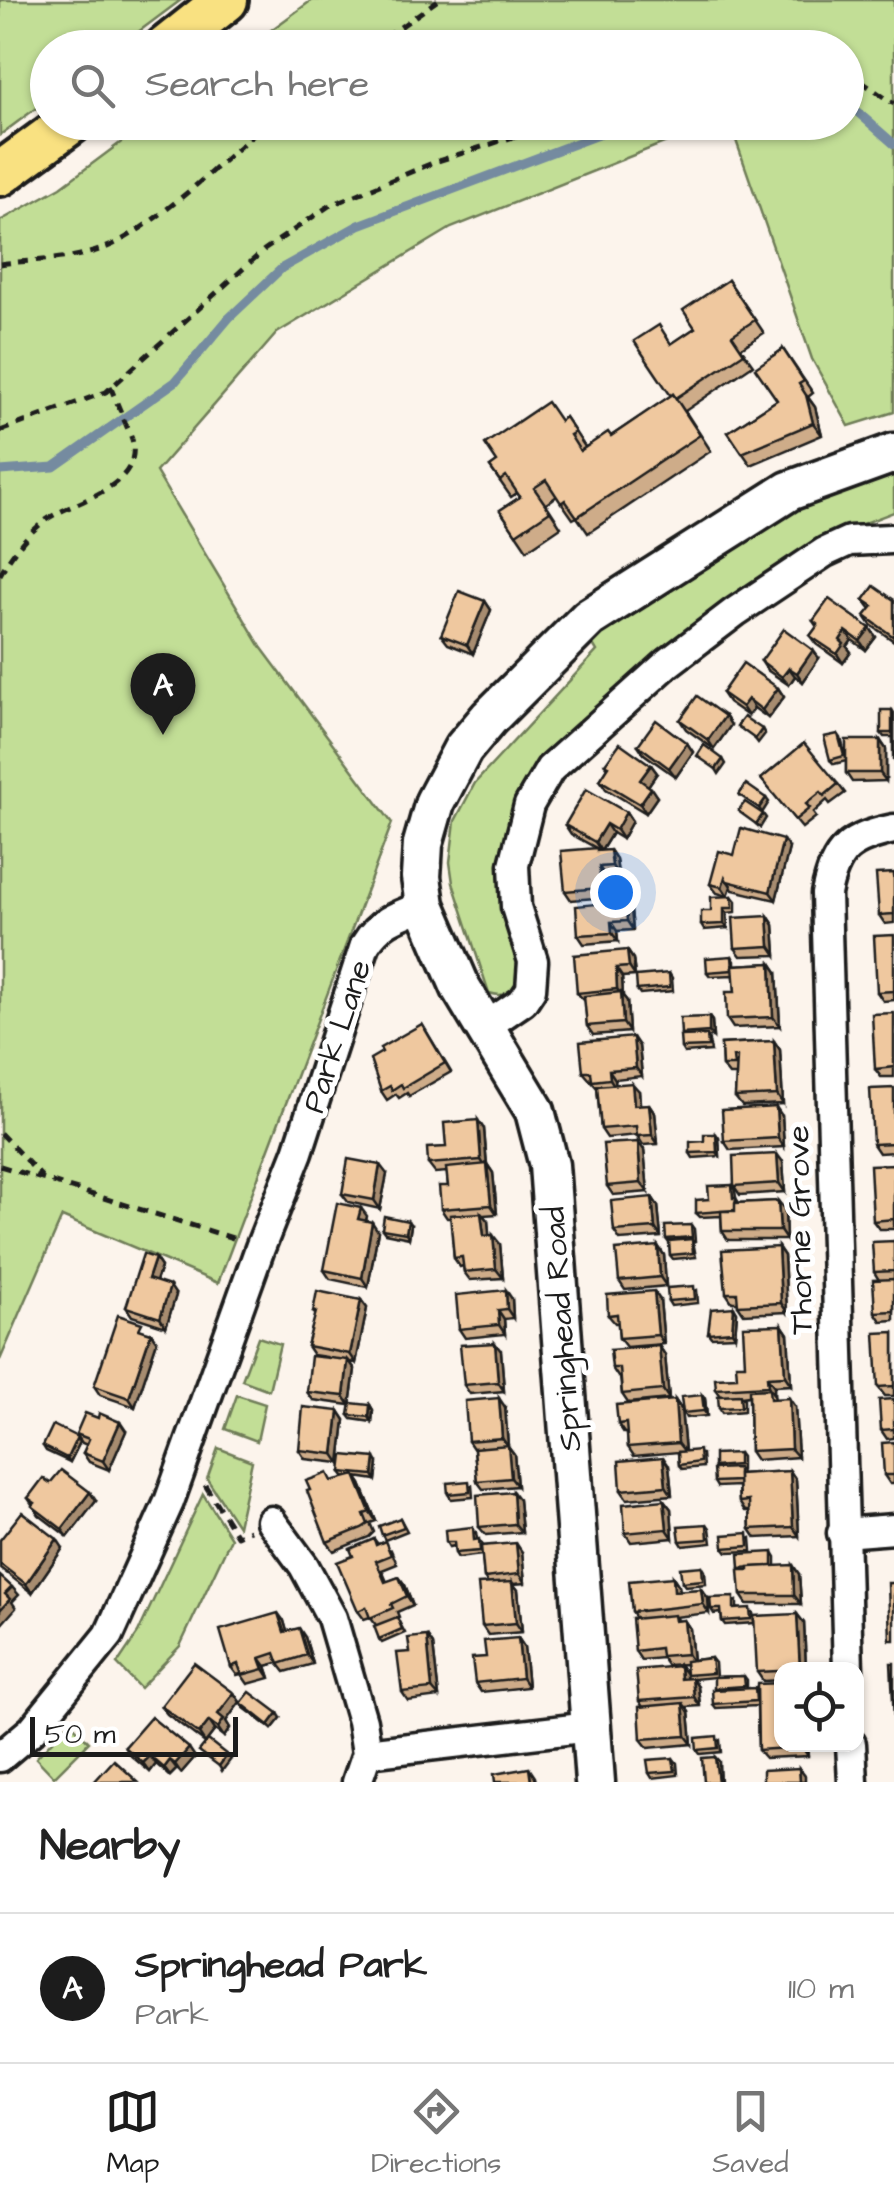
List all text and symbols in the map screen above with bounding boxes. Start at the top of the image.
search box [30,30,864,140]
icon: search [65,58,120,113]
text: Search here [145,59,369,111]
pin: A [130,652,196,735]
your location [590,867,641,918]
street label: Park Lane [292,954,383,1119]
street label: Thorne Grove [776,1125,825,1335]
street label: Springhead Road [531,1205,594,1453]
map controls [774,1662,864,1752]
button: locate [774,1662,864,1752]
scale bar [30,1712,238,1756]
text: 50 m [45,1715,116,1754]
text: Nearby [40,1818,180,1876]
text: Springhead Park [135,1940,427,1992]
text: A [62,1966,83,2011]
text: 110 m [788,1966,854,2011]
text: Park [135,1992,209,2037]
tab: Map [105,2084,160,2183]
tab: Directions [371,2084,501,2183]
tab: Saved [712,2084,789,2183]

